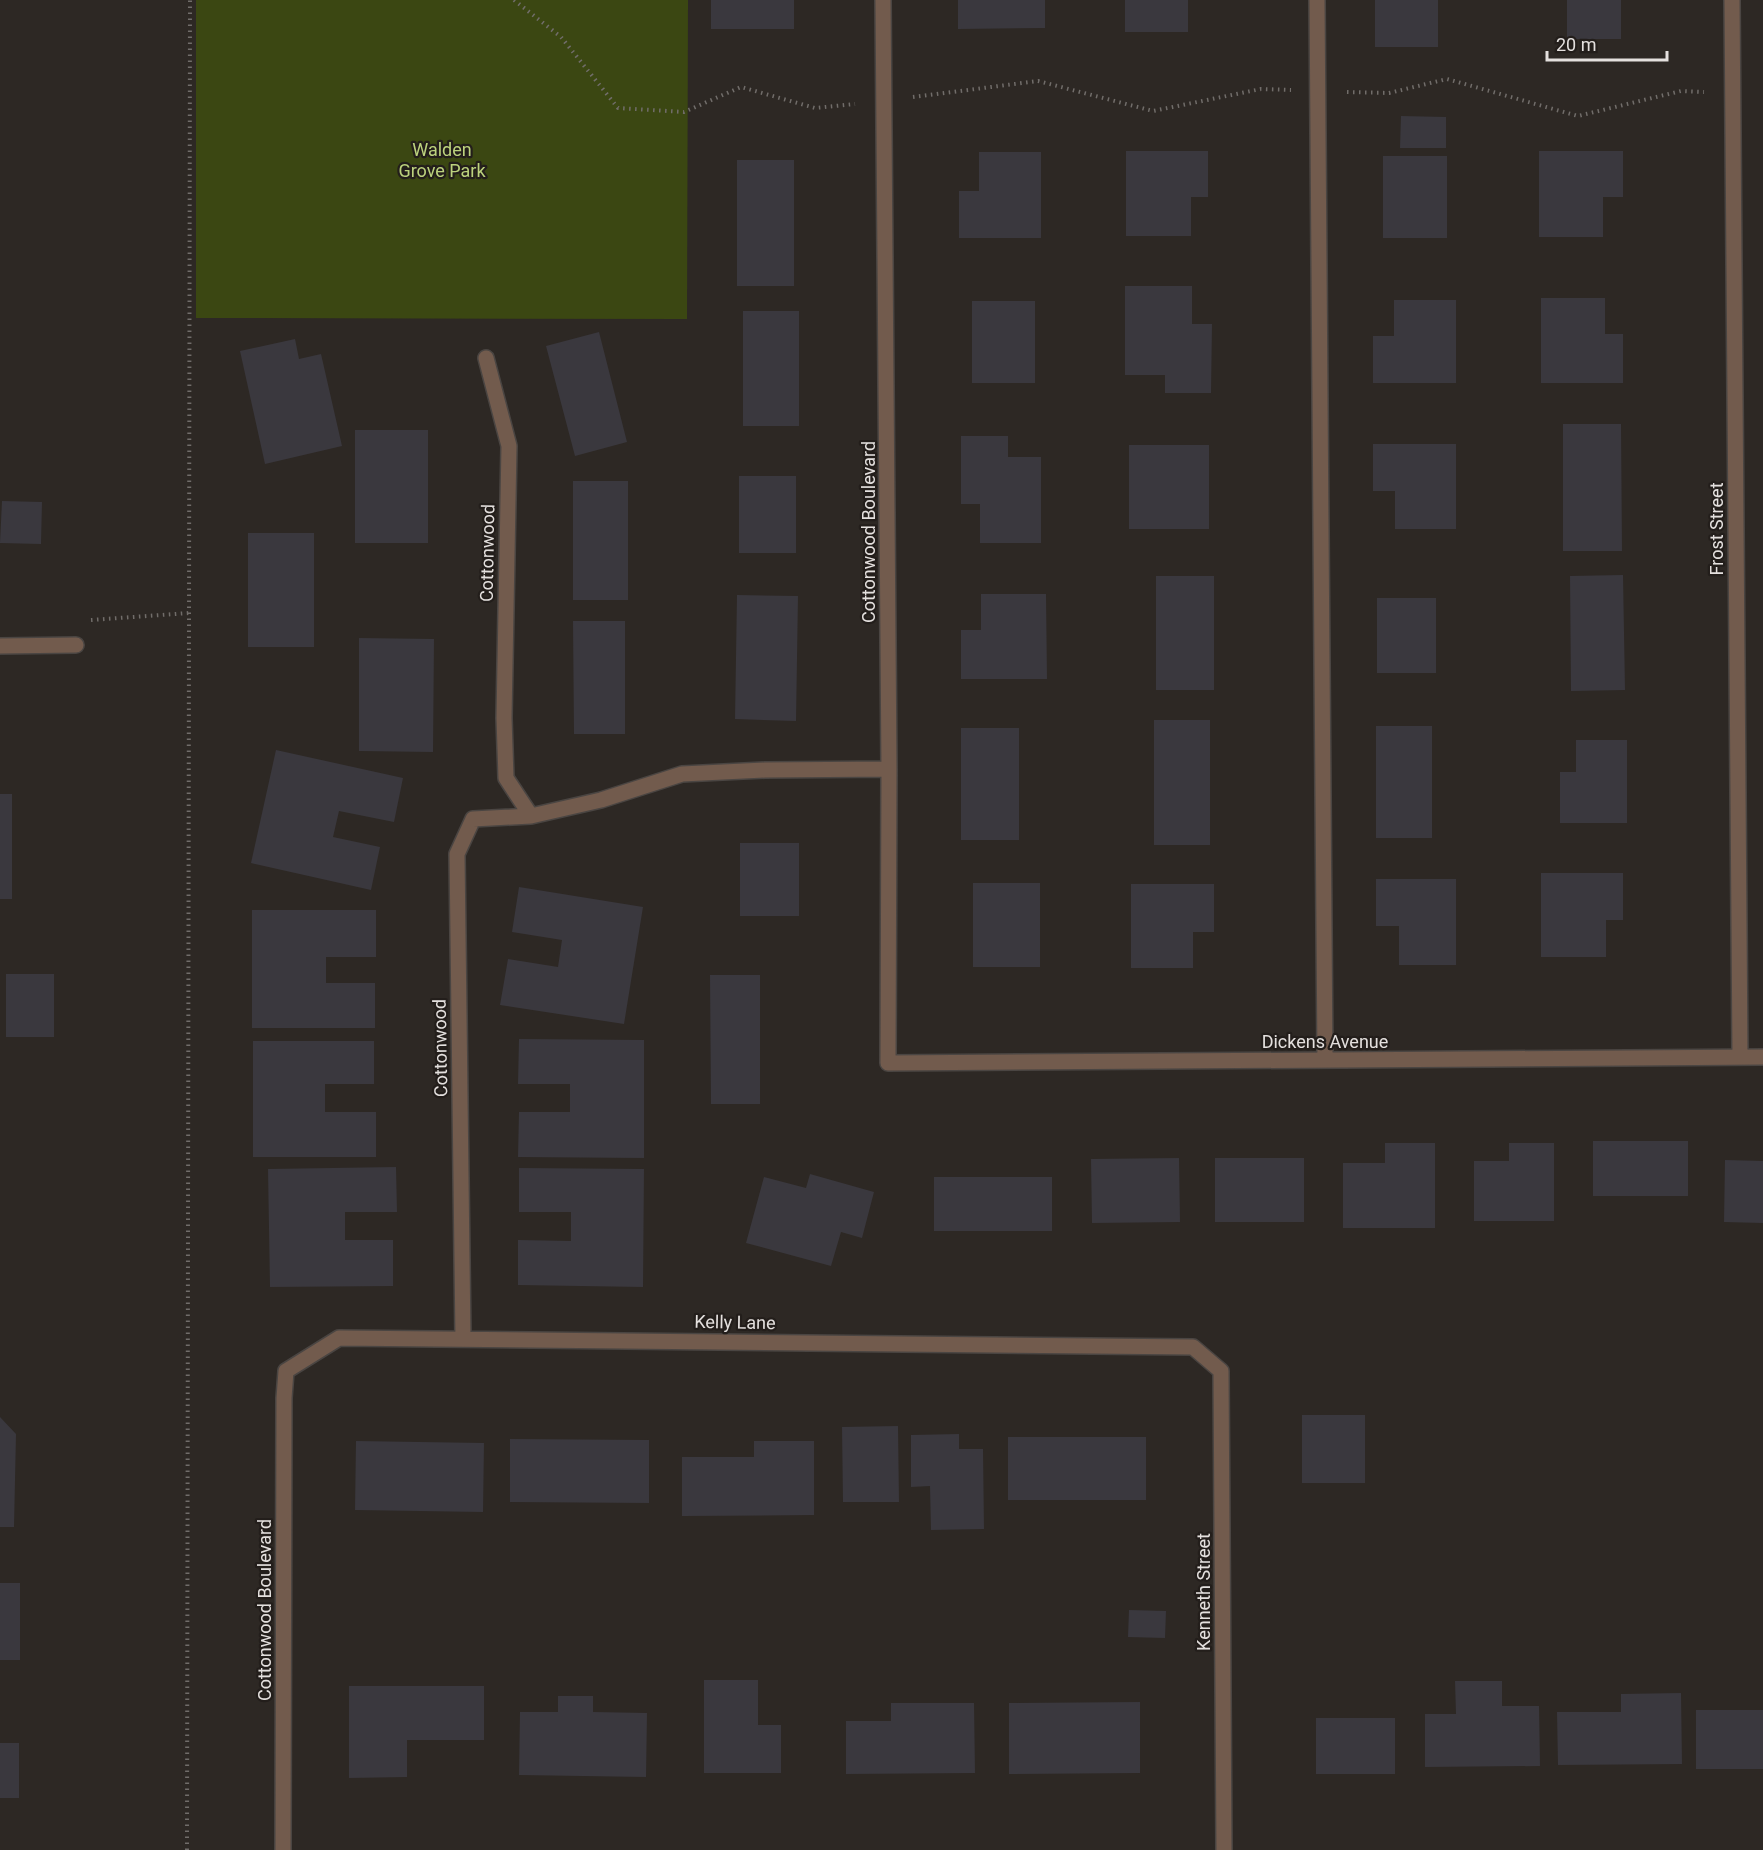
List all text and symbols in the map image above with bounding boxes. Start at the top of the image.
scale bar [1547,24,1667,62]
text: 20 m [1556,34,1596,55]
park label: Walden Grove Park [398,139,486,181]
street label: Cottonwood Boulevard [858,441,879,623]
street label: Frost Street [1706,482,1727,576]
street label: Cottonwood [476,504,498,602]
street label: Cottonwood [429,999,451,1097]
street label: Dickens Avenue [1262,1031,1388,1052]
street label: Kelly Lane [694,1311,776,1333]
street label: Cottonwood Boulevard [254,1519,275,1701]
street label: Kenneth Street [1193,1533,1214,1651]

